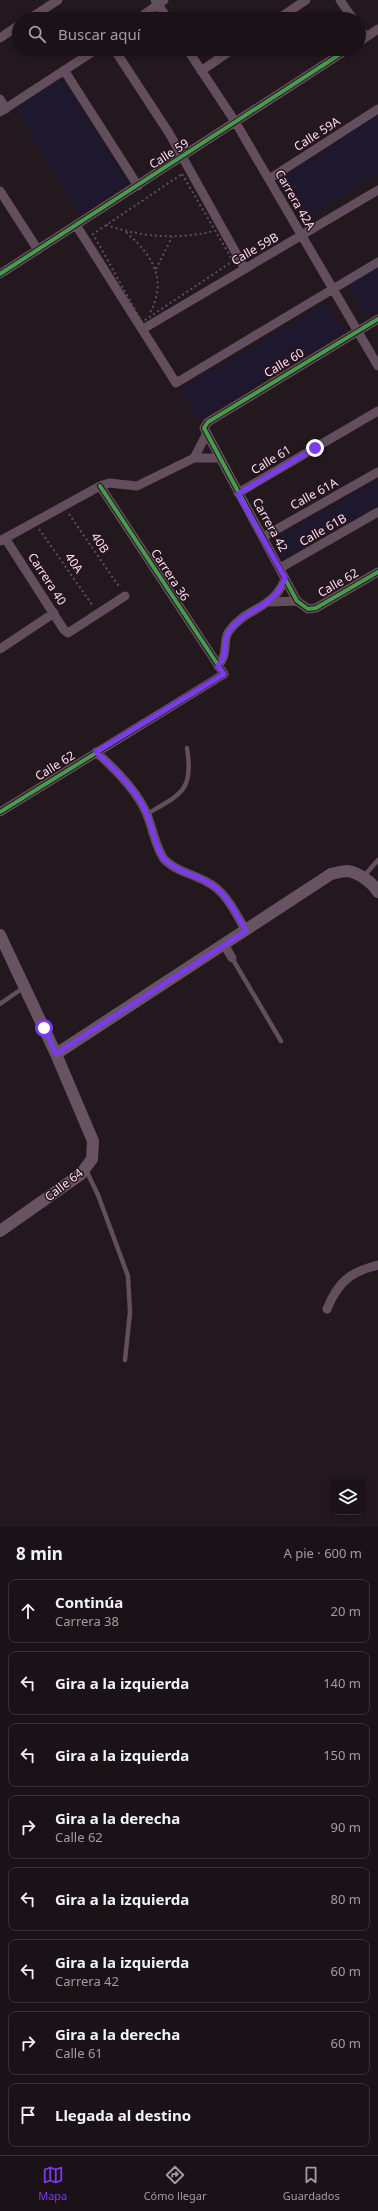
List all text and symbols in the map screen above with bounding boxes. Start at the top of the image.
search box [12,12,366,56]
icon: search [26,23,48,45]
text: Buscar aquí [58,24,141,44]
street label: Calle 59A [290,112,343,155]
street label: Calle 59 [146,134,192,173]
street label: Carrera 42A [271,167,320,233]
street label: Calle 59B [228,228,282,269]
street label: Calle 60 [260,344,307,381]
route end [306,439,324,457]
street label: Calle 61 [247,441,294,478]
street label: Calle 61A [287,473,341,514]
street label: Carrera 42 [249,495,292,555]
street label: Calle 61B [296,509,350,550]
street label: 40B [87,529,114,557]
street label: Carrera 36 [147,545,194,604]
street label: Carrera 40 [24,549,71,608]
street label: 40A [61,549,88,577]
street label: Calle 62 [314,564,361,601]
street label: Calle 62 [32,747,78,784]
route start [35,1019,53,1037]
street label: Calle 64 [41,1164,86,1205]
map controls [330,1479,366,1515]
button: layers [330,1479,366,1515]
text: 8 min [16,1542,63,1565]
text: A pie · 600 m [284,1544,362,1562]
text: Continúa [55,1592,123,1612]
icon: ahead [17,1600,39,1622]
text: 20 m [331,1602,361,1620]
text: Carrera 38 [55,1612,119,1630]
icon: left [17,1672,39,1694]
text: Gira a la izquierda [55,1673,189,1693]
text: 140 m [323,1674,361,1692]
icon: left [17,1744,39,1766]
text: Gira a la izquierda [55,1745,189,1765]
text: 150 m [323,1746,361,1764]
text: Gira a la derecha [55,1808,180,1828]
icon: right [17,1816,39,1838]
text: 90 m [331,1818,361,1836]
text: Calle 62 [55,1828,103,1846]
icon: left [17,1888,39,1910]
text: Gira a la izquierda [55,1889,189,1909]
text: 80 m [331,1890,361,1908]
text: Gira a la izquierda [55,1952,189,1972]
icon: left [17,1960,39,1982]
text: 60 m [331,1962,361,1980]
text: Carrera 42 [55,1972,119,1990]
text: Gira a la derecha [55,2024,180,2044]
icon: right [17,2032,39,2054]
text: 60 m [331,2034,361,2052]
text: Calle 61 [55,2044,103,2062]
icon: arrive [17,2104,39,2126]
text: Llegada al destino [55,2105,191,2125]
tab: Mapa [38,2164,67,2203]
tab: Cómo llegar [144,2164,206,2203]
tab: Guardados [283,2164,340,2203]

